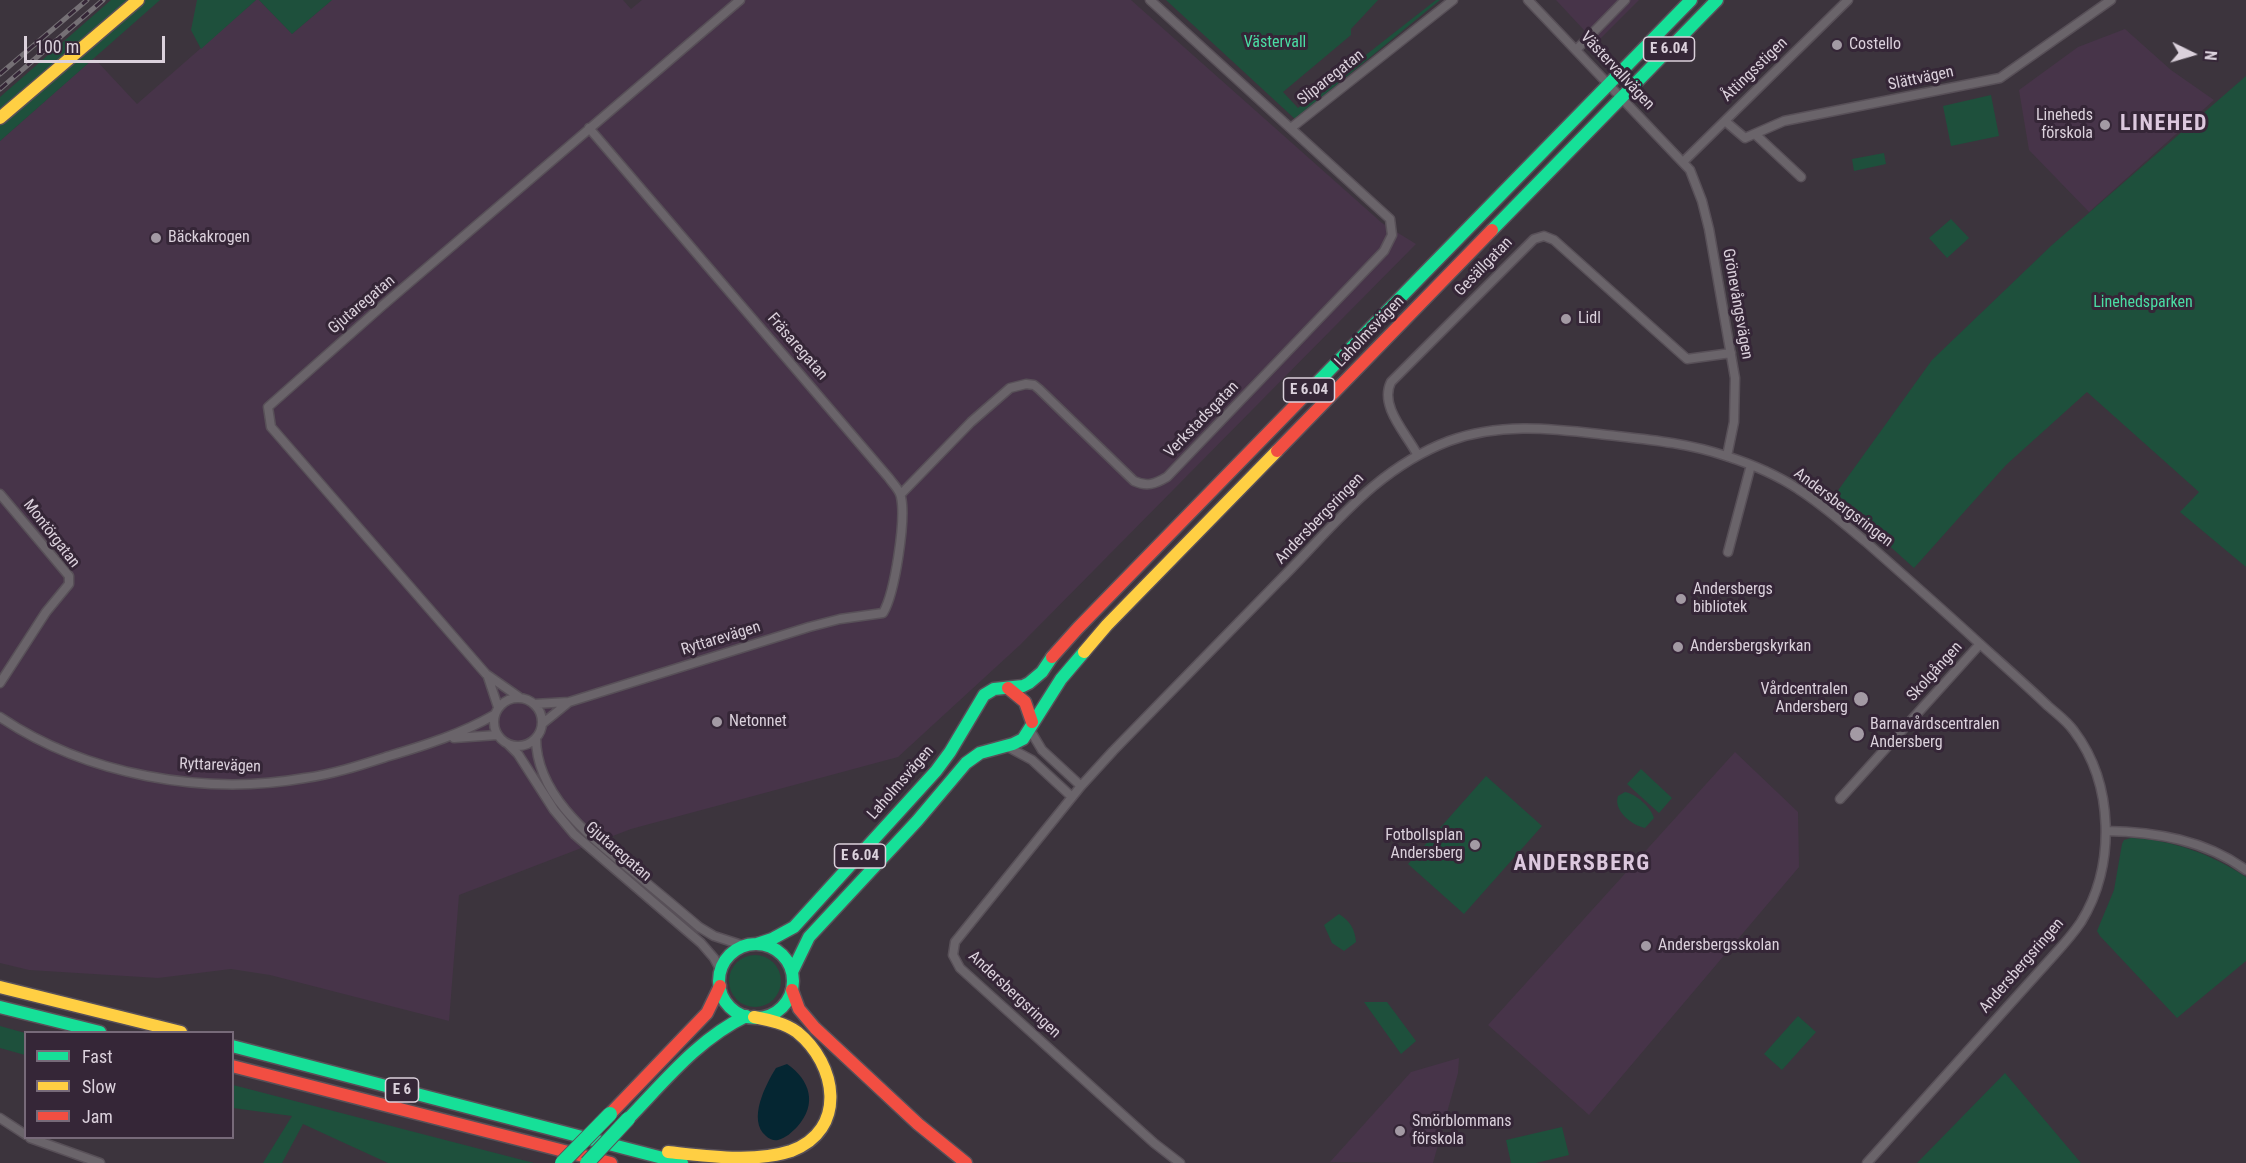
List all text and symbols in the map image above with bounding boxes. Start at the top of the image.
scale bar [27,24,168,62]
north arrow [2162,24,2222,84]
street label: Västervallvägen [1576,28,1658,114]
park label: Västervall [1244,33,1306,53]
street label: Åttingsstigen [1718,34,1792,106]
place label: Costello [1849,35,1901,55]
text: 100 m [35,36,79,57]
road number: E 6.04 [1644,37,1694,61]
marker: Costello [1830,38,1844,52]
street label: Sliparegatan [1294,46,1368,110]
text: N [2201,50,2220,61]
street label: Slättvägen [1886,63,1956,95]
place label: Lineheds förskola [2036,106,2093,144]
district label: LINEHED [2120,111,2208,137]
marker: Lineheds förskola [2098,118,2112,132]
place label: Bäckakrogen [168,228,250,248]
marker: Bäckakrogen [149,231,163,245]
street label: Gesällgatan [1451,233,1517,301]
street label: Grönevångsvägen [1718,247,1756,361]
street label: Gjutaregatan [325,272,399,338]
street label: Laholmsvägen [1331,292,1409,372]
park label: Linehedsparken [2093,293,2193,313]
place label: Lidl [1578,309,1601,329]
street label: Fräsaregatan [763,310,831,384]
marker: Lidl [1559,312,1573,326]
street label: Verkstadsgatan [1161,378,1243,462]
road number: E 6.04 [1284,378,1334,402]
street label: Andersbergsringen [1790,464,1896,552]
street label: Andersbergsringen [1272,469,1368,569]
street label: Montörgatan [19,496,83,572]
place label: Andersbergs bibliotek [1693,580,1773,618]
marker: Andersbergs bibliotek [1674,592,1688,606]
street label: Ryttarevägen [679,618,763,660]
place label: Andersbergskyrkan [1690,637,1811,657]
street label: Skolgången [1903,638,1967,706]
marker: Andersbergskyrkan [1671,640,1685,654]
place label: Vårdcentralen Andersberg [1761,680,1848,718]
marker: Vårdcentralen Andersberg [1852,690,1870,708]
place label: Netonnet [729,712,787,732]
marker: Netonnet [710,715,724,729]
place label: Barnavårdscentralen Andersberg [1870,715,1999,753]
marker: Barnavårdscentralen Andersberg [1848,725,1866,743]
street label: Laholmsvägen [864,742,938,824]
street label: Ryttarevägen [179,755,261,777]
street label: Gjutaregatan [581,818,655,886]
place label: Fotbollsplan Andersberg [1385,826,1463,864]
marker: Fotbollsplan Andersberg [1468,838,1482,852]
road number: E 6.04 [834,844,886,868]
district label: ANDERSBERG [1513,851,1651,877]
street label: Andersbergsringen [1976,915,2068,1017]
place label: Andersbergsskolan [1658,936,1780,956]
marker: Andersbergsskolan [1639,939,1653,953]
street label: Andersbergsringen [964,947,1064,1043]
legend [24,1031,234,1139]
text: Fast [82,1046,113,1067]
text: Slow [82,1076,116,1097]
road number: E 6 [386,1078,418,1102]
text: Jam [82,1106,113,1127]
place label: Smörblommans förskola [1412,1112,1512,1150]
marker: Smörblommans förskola [1393,1124,1407,1138]

